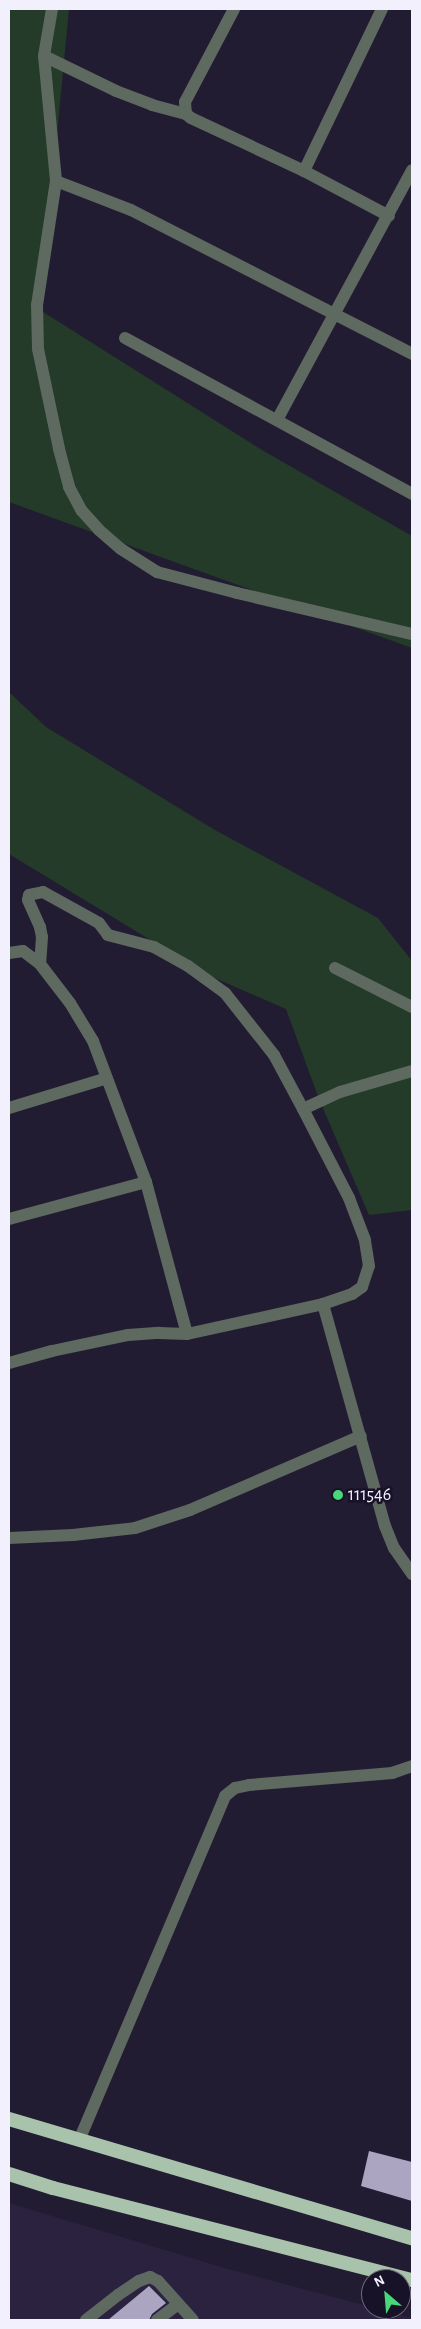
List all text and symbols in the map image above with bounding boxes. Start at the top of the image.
place label: 111546 [348,1484,391,1506]
marker: 111546 [332,1489,344,1501]
north arrow [361,2269,411,2319]
text: N [372,2273,387,2290]

